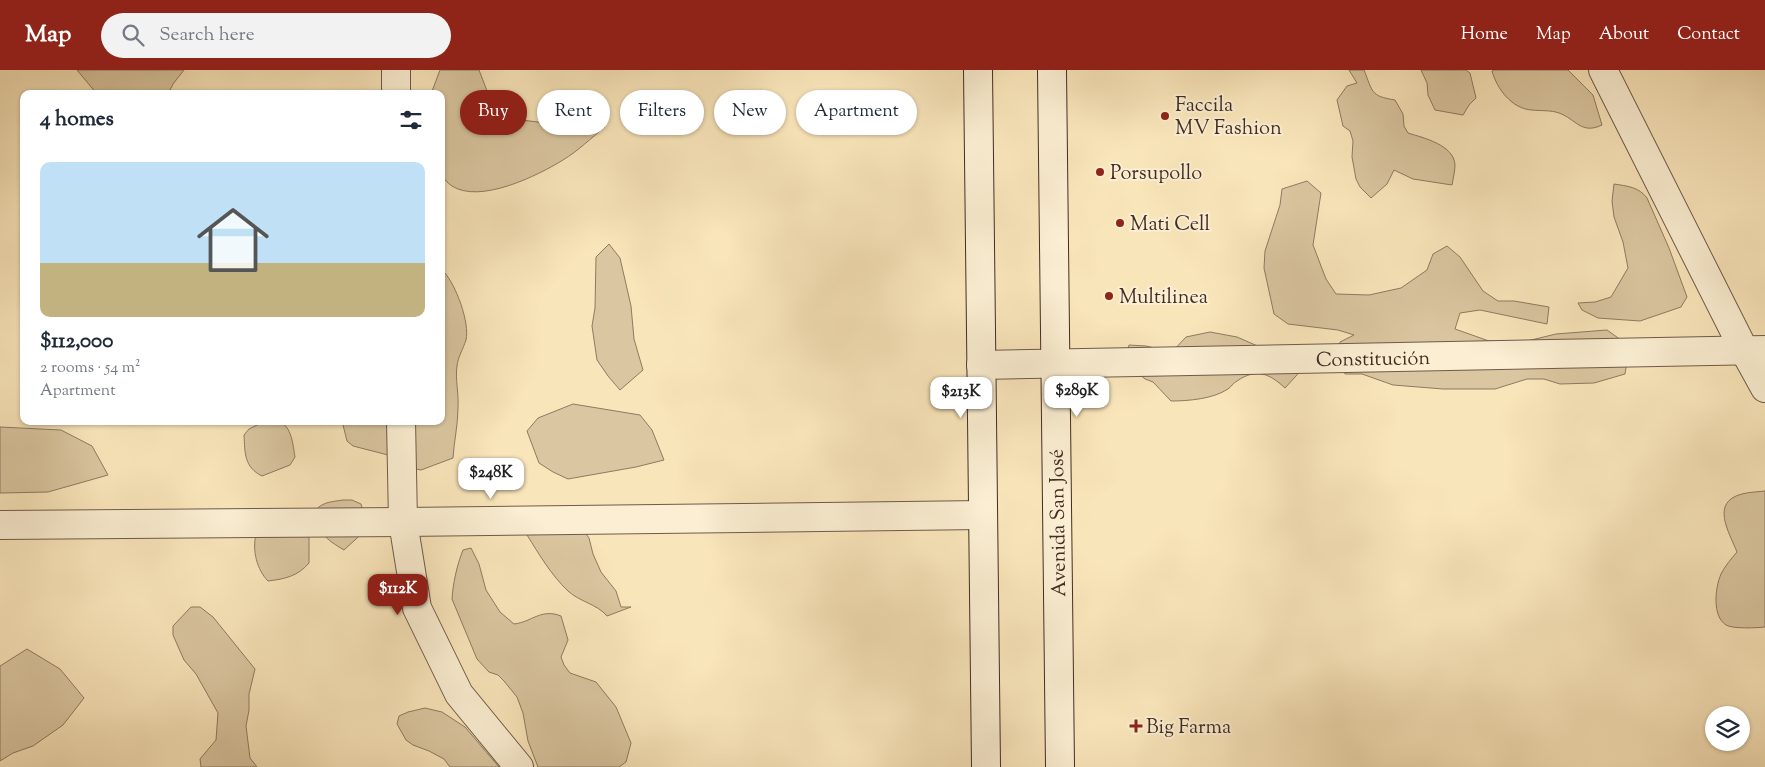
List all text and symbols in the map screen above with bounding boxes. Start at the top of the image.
search box [101,13,451,58]
text: Map [25,18,71,52]
icon: search [119,21,147,49]
text: Search here [159,22,255,49]
text: Home [1461,22,1508,48]
text: Map [1536,22,1571,48]
text: About [1599,22,1649,48]
text: Contact [1677,22,1740,48]
chip: Buy [460,90,527,135]
chip: Rent [537,90,610,135]
chip: Filters [620,90,704,135]
chip: New [714,90,786,135]
chip: Apartment [796,90,917,135]
place label: Faccila MV Fashion [1175,92,1282,144]
text: 4 homes [40,105,114,135]
icon: filters [397,106,425,134]
marker: Faccila MV Fashion [1159,110,1171,122]
place label: Porsupollo [1110,160,1202,189]
marker: Porsupollo [1094,166,1106,178]
icon: home [188,195,278,285]
place label: Mati Cell [1130,211,1211,240]
marker: Mati Cell [1114,217,1126,229]
place label: Multilinea [1119,284,1208,313]
marker: Multilinea [1103,290,1115,302]
text: $112,000 [40,327,113,357]
street label: Constitución [1316,345,1431,376]
text: 2 rooms · 54 m² [40,357,140,380]
pin: $213K [926,376,996,419]
pin: $289K [1042,376,1112,418]
text: Apartment [40,380,116,403]
text: $289K [1055,380,1099,403]
text: $213K [941,381,981,404]
street label: Avenida San José [1044,449,1075,597]
pin: $248K [456,458,526,500]
text: $248K [469,462,513,485]
pin: $112K [363,574,433,616]
text: $112K [379,578,417,601]
map controls [1705,706,1750,751]
button: layers [1705,706,1750,751]
place label: Big Farma [1146,714,1231,743]
marker: Big Farma [1130,720,1142,732]

